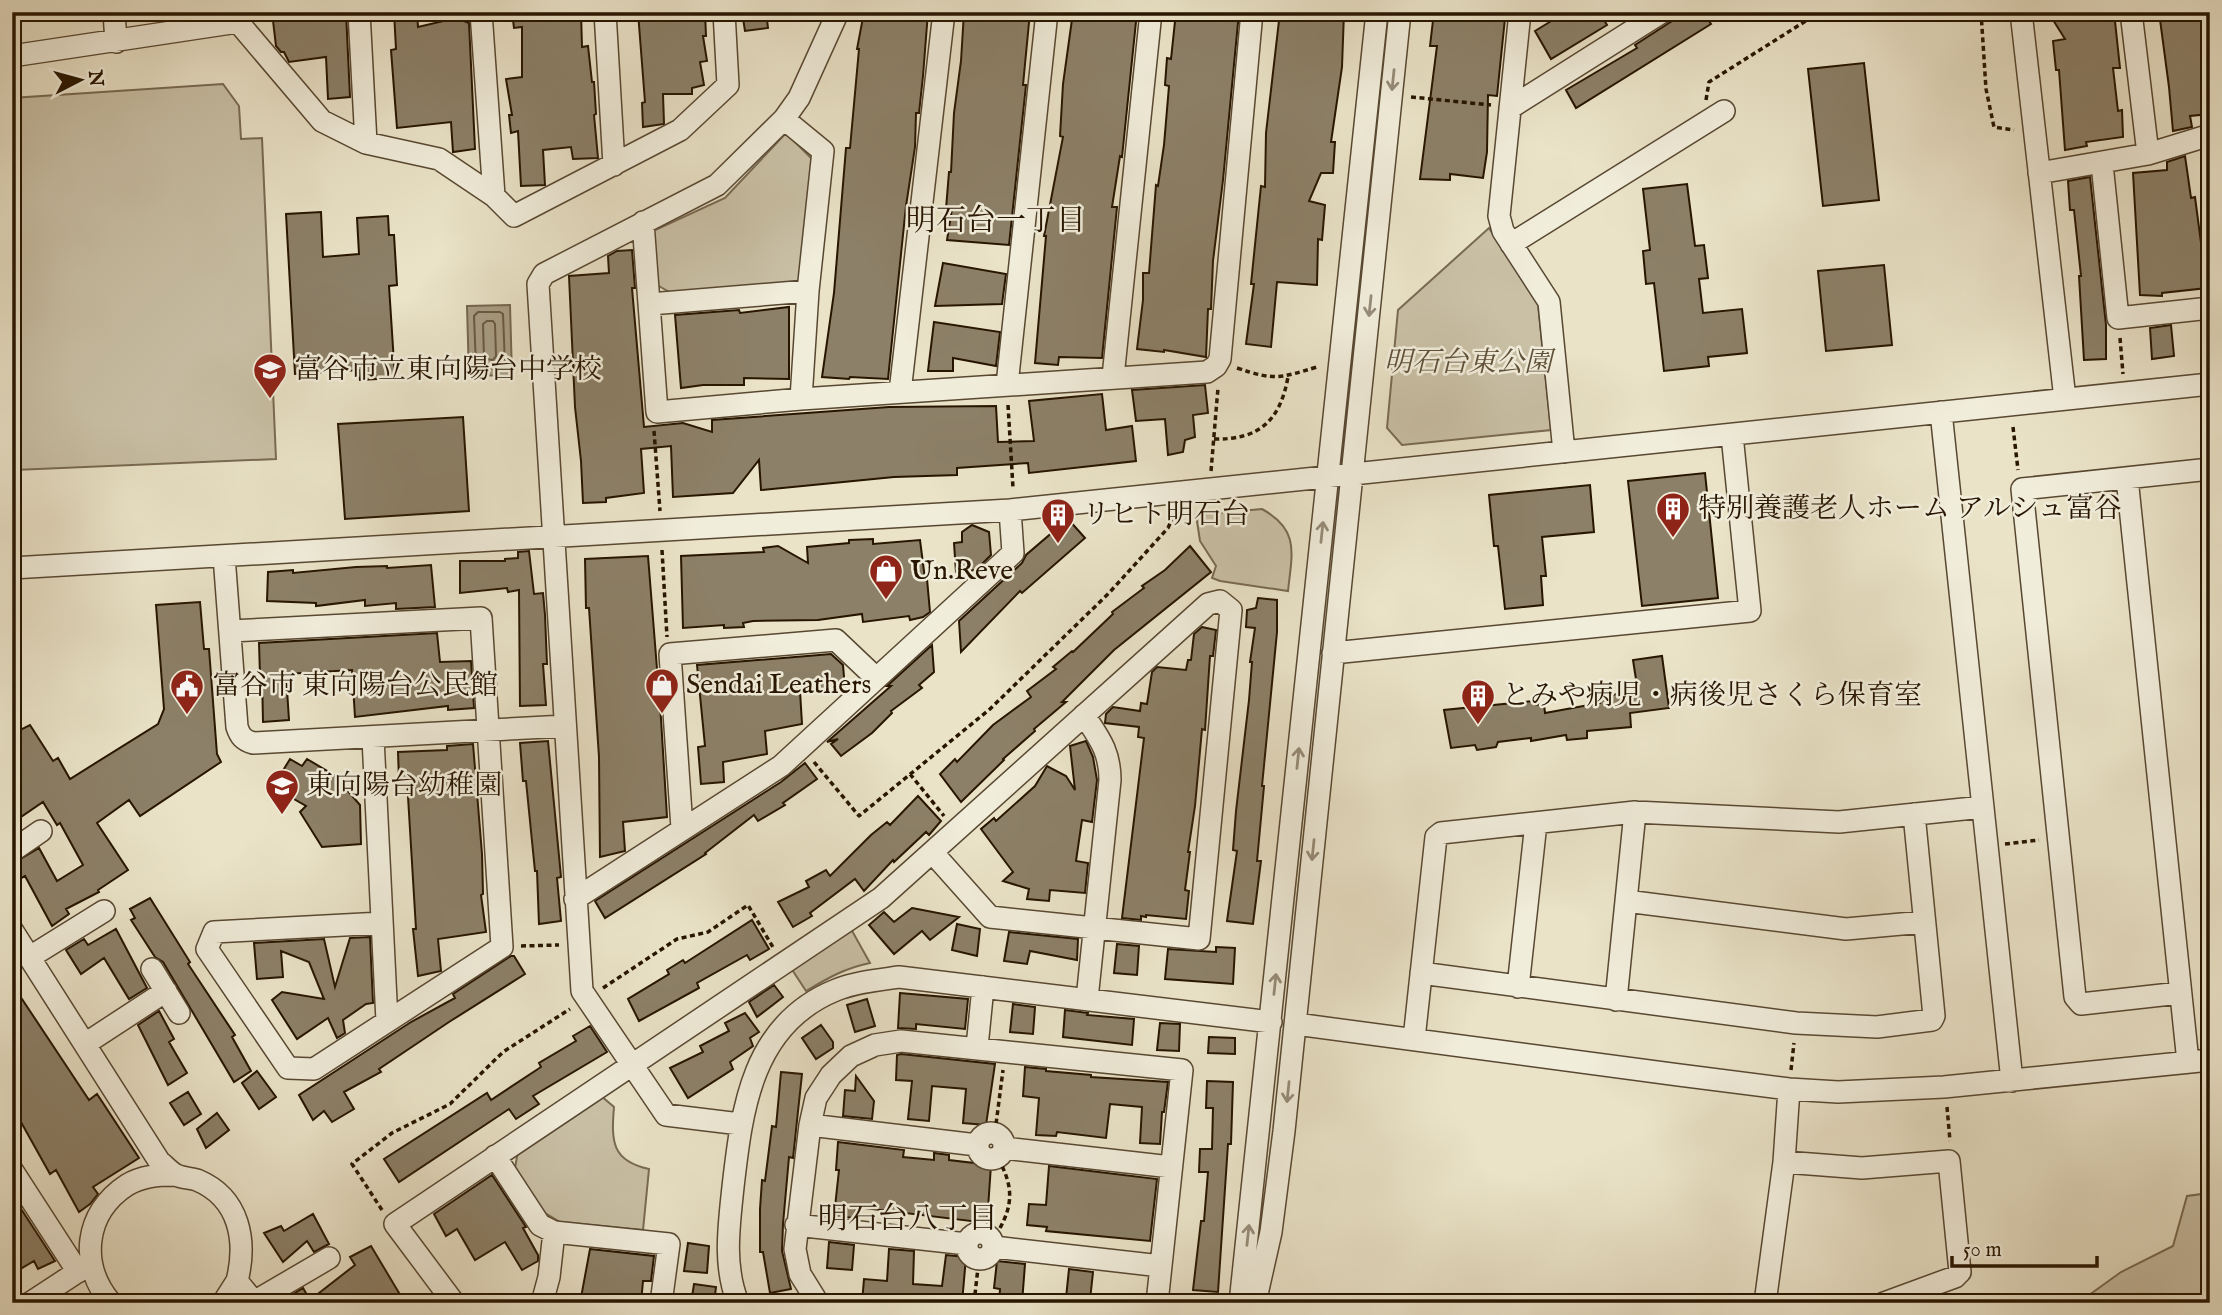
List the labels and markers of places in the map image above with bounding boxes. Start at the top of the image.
school or university icon: 富谷市立東向陽台中学校 [251,351,289,400]
place label: 富谷市立東向陽台中学校 [294,353,602,388]
building icon: 特別養護老人ホーム アルシュ富谷 [1654,490,1692,539]
place label: 特別養護老人ホーム アルシュ富谷 [1698,492,2122,527]
building icon: リヒト明石台 [1039,496,1077,545]
place label: リヒト明石台 [1082,498,1250,533]
shop icon: Un.Reve [867,552,905,601]
place label: Un.Reve [910,554,1013,589]
shop icon: Sendai Leathers [643,666,681,715]
public building icon: 富谷市 東向陽台公民館 [168,667,206,716]
place label: Sendai Leathers [686,668,871,703]
place label: 富谷市 東向陽台公民館 [212,669,498,704]
building icon: とみや病児・病後児さくら保育室 [1459,677,1497,726]
place label: とみや病児・病後児さくら保育室 [1502,679,1922,714]
school or university icon: 東向陽台幼稚園 [263,767,301,816]
place label: 東向陽台幼稚園 [306,769,502,804]

